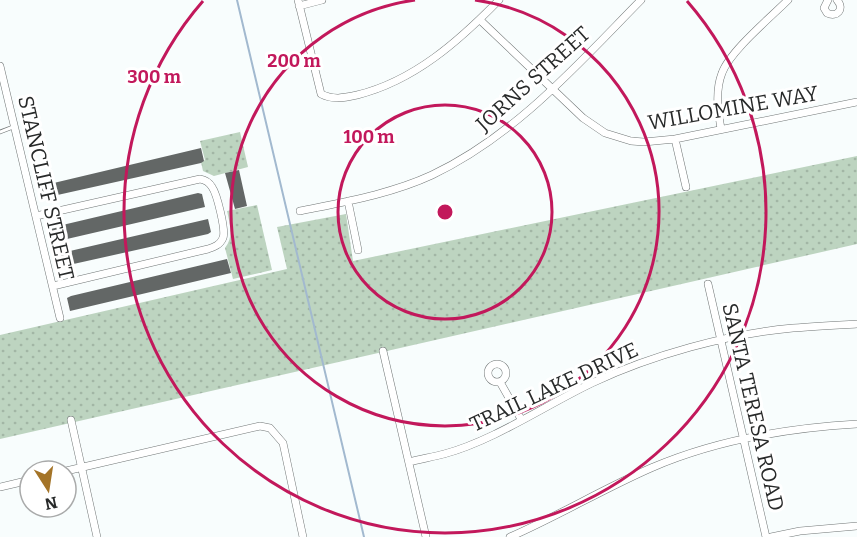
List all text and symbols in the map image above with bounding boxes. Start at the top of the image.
street label: JORNS STREET [470,21,595,138]
text: 200 m [267,50,321,72]
text: 300 m [127,66,181,88]
street label: WILLOMINE WAY [646,80,821,136]
street label: STANCLIFF STREET [12,93,80,283]
text: 100 m [343,126,395,148]
centre of rings [435,202,455,222]
street label: SANTA TERESA ROAD [716,301,790,513]
street label: TRAIL LAKE DRIVE [466,337,642,437]
north arrow [18,459,78,519]
text: N [43,493,59,514]

